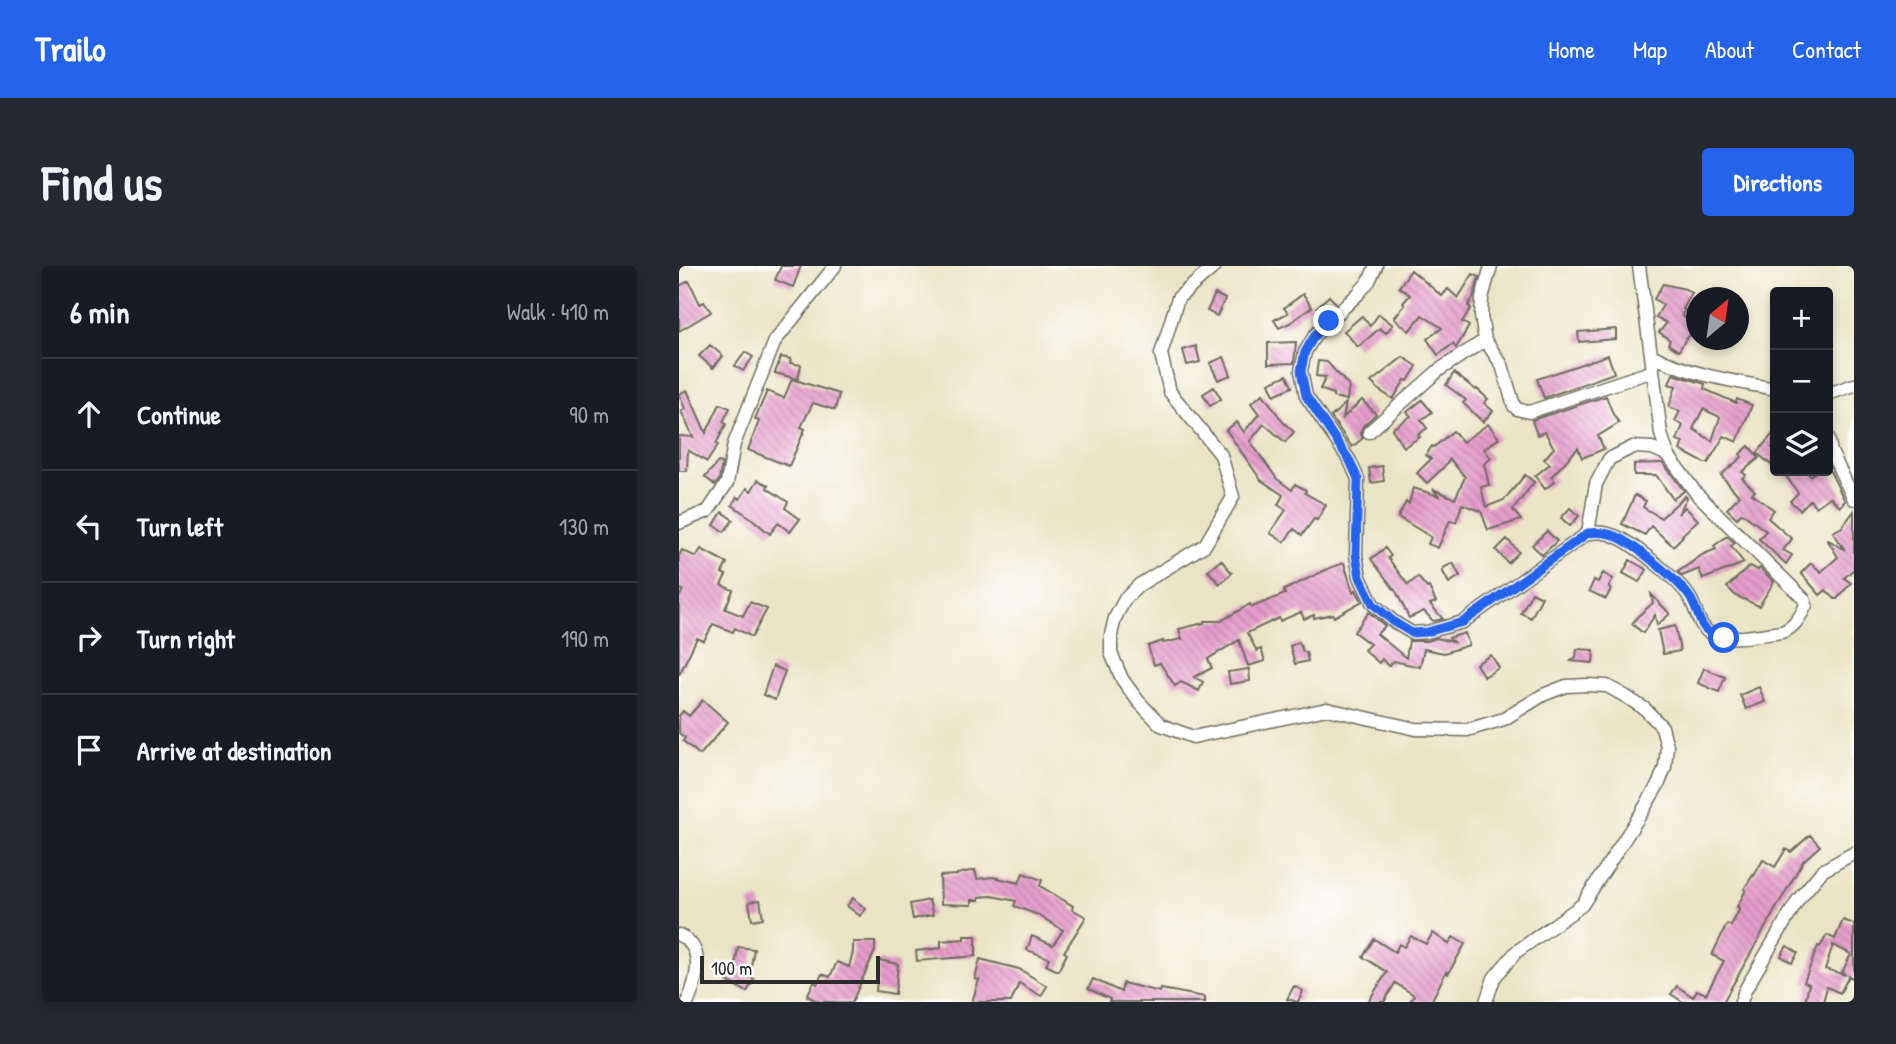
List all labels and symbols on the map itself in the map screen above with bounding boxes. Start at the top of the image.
north arrow [1686,287,1749,350]
route end [1313,305,1344,336]
route start [1708,622,1739,653]
scale bar [700,953,880,985]

